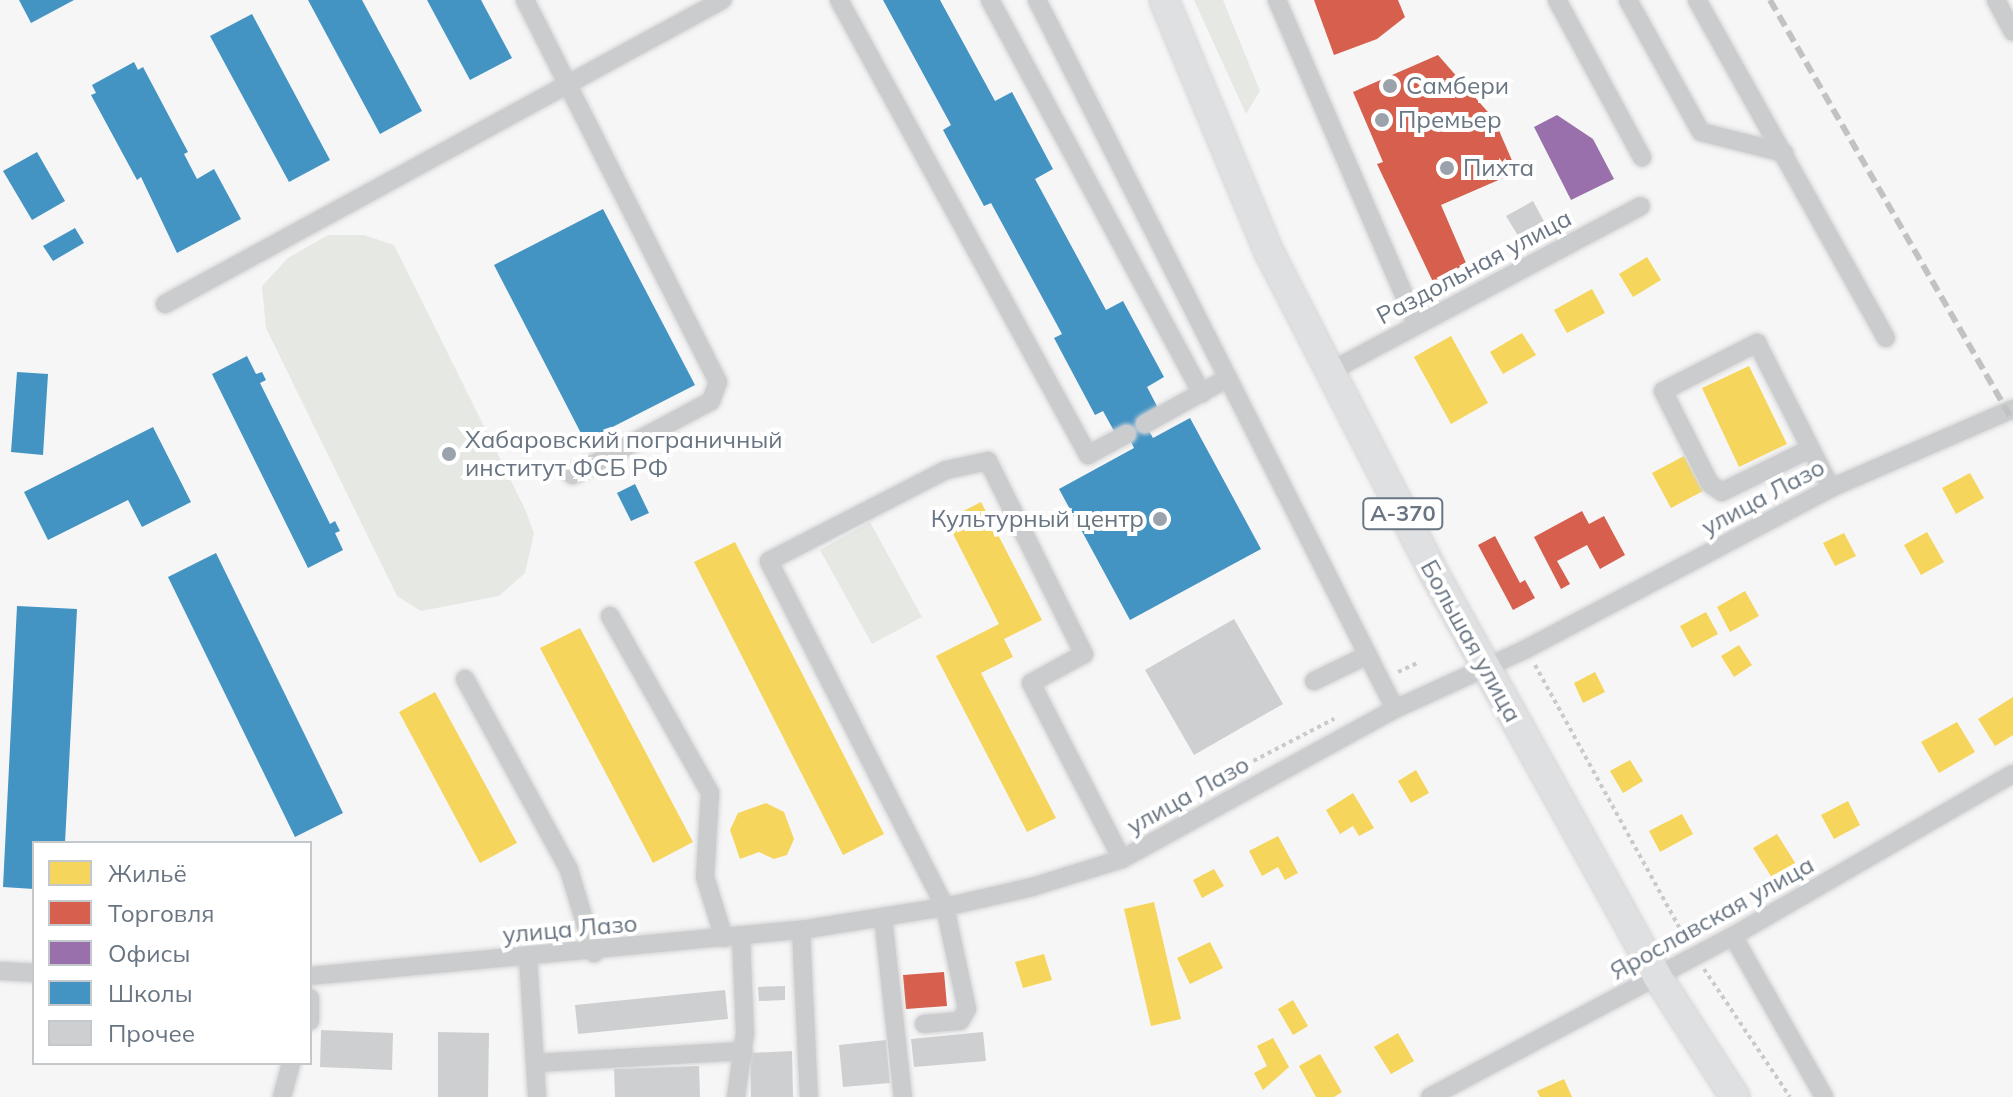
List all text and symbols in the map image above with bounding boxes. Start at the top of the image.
place label: Самбери [1406,72,1509,100]
marker: Самбери [1381,77,1399,95]
place label: Премьер [1398,106,1502,134]
marker: Премьер [1373,111,1391,129]
place label: Пихта [1463,154,1534,182]
marker: Пихта [1438,159,1456,177]
street label: Раздольная улица [1372,204,1576,330]
place label: Хабаровский пограничный институт ФСБ РФ [465,426,783,482]
marker: Хабаровский пограничный институт ФСБ РФ [440,445,458,463]
street label: улица Лазо [1697,453,1829,541]
road number: А-370 [1361,496,1445,532]
place label: Культурный центр [931,505,1144,533]
marker: Культурный центр [1151,510,1169,528]
street label: Большая улица [1415,555,1527,727]
street label: улица Лазо [1122,750,1254,840]
legend [32,841,312,1065]
street label: Ярославская улица [1605,850,1819,986]
text: Жильё [108,858,187,888]
text: Торговля [108,898,215,928]
street label: улица Лазо [501,909,639,949]
text: Офисы [108,938,190,968]
text: Школы [108,978,193,1008]
text: Прочее [108,1018,195,1048]

